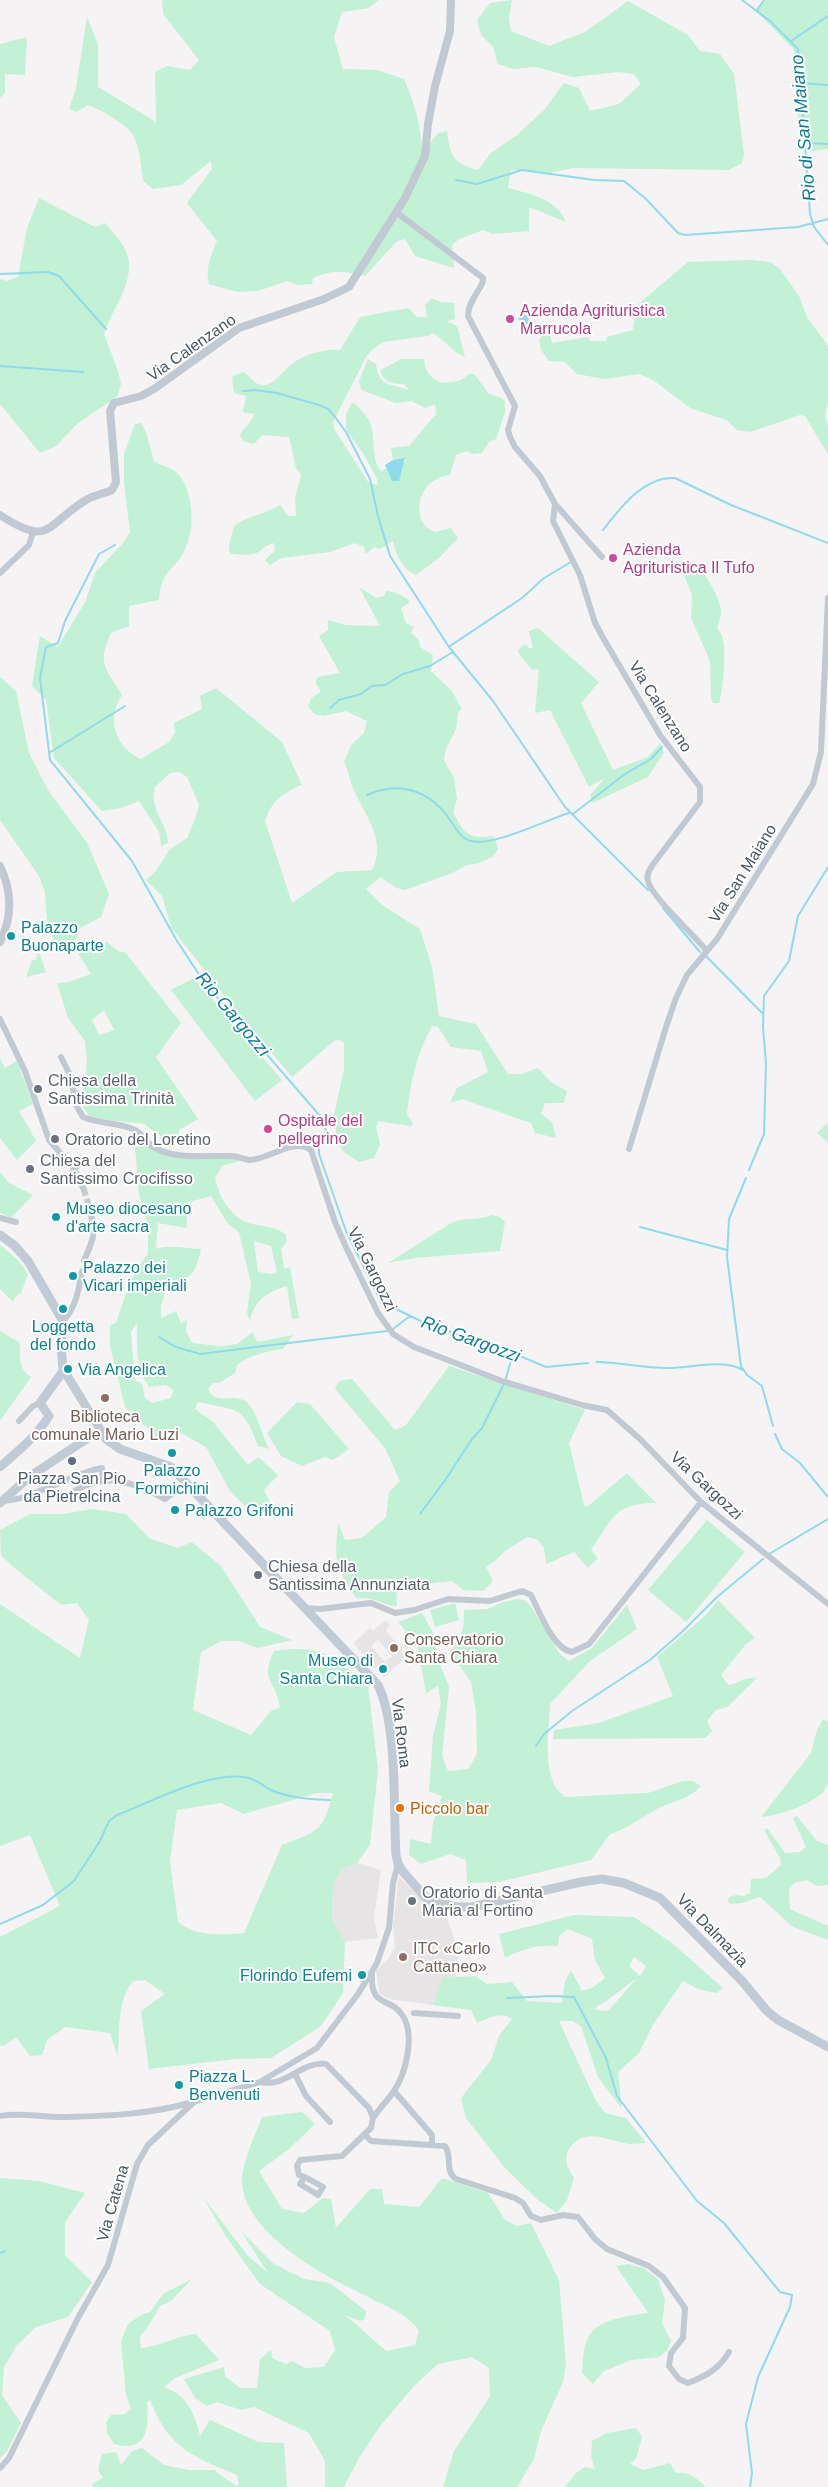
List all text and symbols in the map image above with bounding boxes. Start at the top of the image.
water label: Rio di San Maiano [787,54,819,202]
place label: Azienda Agrituristica Marrucola [520,302,665,337]
street label: Via Calenzano [144,311,239,384]
marker: Azienda Agrituristica Marrucola [504,313,516,325]
place label: Azienda Agrituristica Il Tufo [623,541,755,576]
marker: Azienda Agrituristica Il Tufo [607,552,619,564]
street label: Via Calenzano [626,658,695,755]
street label: Via San Maiano [705,821,780,926]
place label: Palazzo Buonaparte [21,919,104,954]
marker: Palazzo Buonaparte [5,930,17,942]
water label: Rio Gargozzi [192,968,275,1061]
place label: Chiesa della Santissima Trinità [48,1072,174,1107]
marker: Chiesa della Santissima Trinità [32,1083,44,1095]
place label: Ospitale del pellegrino [278,1112,363,1147]
marker: Ospitale del pellegrino [262,1123,274,1135]
place label: Oratorio del Loretino [65,1131,211,1148]
marker: Oratorio del Loretino [49,1133,61,1145]
place label: Chiesa del Santissimo Crocifisso [40,1152,193,1187]
marker: Chiesa del Santissimo Crocifisso [24,1163,36,1175]
place label: Museo diocesano d'arte sacra [66,1200,192,1235]
marker: Museo diocesano d'arte sacra [50,1211,62,1223]
street label: Via Gargozzi [345,1224,400,1314]
place label: Palazzo dei Vicari imperiali [83,1259,187,1294]
marker: Palazzo dei Vicari imperiali [67,1270,79,1282]
marker: Loggetta del fondo [57,1303,69,1315]
water label: Rio Gargozzi [419,1312,524,1367]
place label: Loggetta del fondo [30,1318,96,1353]
place label: Via Angelica [78,1361,166,1378]
marker: Via Angelica [62,1363,74,1375]
marker: Biblioteca comunale Mario Luzi [99,1392,111,1404]
place label: Biblioteca comunale Mario Luzi [31,1408,179,1443]
marker: Palazzo Formichini [166,1447,178,1459]
street label: Via Gargozzi [667,1448,746,1523]
marker: Piazza San Pio da Pietrelcina [66,1455,78,1467]
place label: Palazzo Formichini [135,1462,209,1497]
place label: Piazza San Pio da Pietrelcina [18,1470,126,1505]
place label: Palazzo Grifoni [185,1502,294,1519]
marker: Palazzo Grifoni [169,1504,181,1516]
place label: Chiesa della Santissima Annunziata [268,1558,430,1593]
marker: Chiesa della Santissima Annunziata [252,1569,264,1581]
place label: Conservatorio Santa Chiara [404,1631,504,1666]
marker: Conservatorio Santa Chiara [388,1642,400,1654]
place label: Museo di Santa Chiara [280,1652,373,1687]
marker: Museo di Santa Chiara [377,1663,389,1675]
street label: Via Roma [389,1697,414,1769]
place label: Piccolo bar [410,1800,490,1817]
marker: Piccolo bar [394,1802,406,1814]
place label: Oratorio di Santa Maria al Fortino [422,1884,543,1919]
street label: Via Dalmazia [674,1891,751,1970]
marker: Oratorio di Santa Maria al Fortino [406,1895,418,1907]
place label: ITC «Carlo Cattaneo» [413,1940,490,1975]
marker: ITC «Carlo Cattaneo» [397,1951,409,1963]
place label: Florindo Eufemi [240,1967,352,1984]
marker: Florindo Eufemi [356,1969,368,1981]
place label: Piazza L. Benvenuti [189,2068,260,2103]
marker: Piazza L. Benvenuti [173,2079,185,2091]
street label: Via Catena [93,2163,132,2243]

